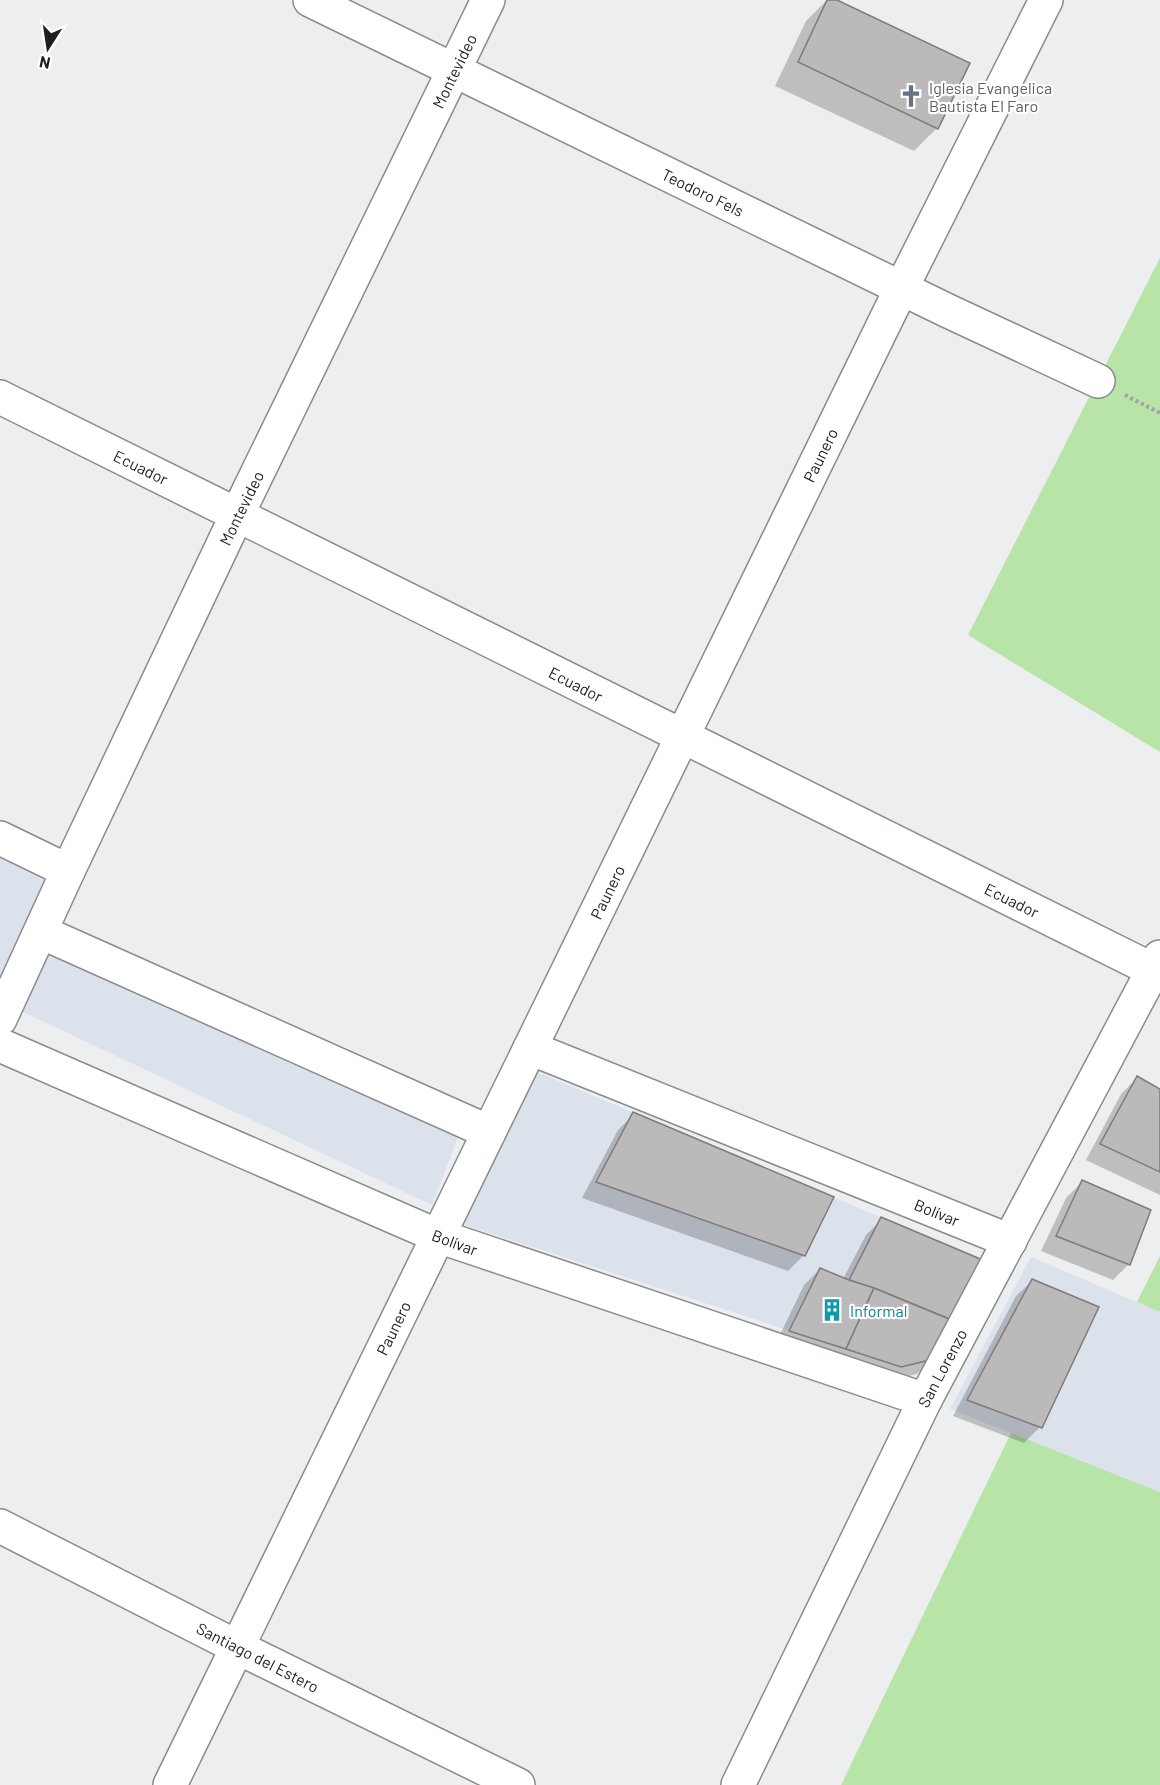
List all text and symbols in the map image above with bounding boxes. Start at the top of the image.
north arrow [18,18,78,78]
street label: Montevideo [428,31,480,111]
text: N [38,53,52,74]
place label: Iglesia Evangelica Bautista El Faro [929,78,1052,115]
church icon: Iglesia Evangelica Bautista El Faro [898,83,924,109]
street label: Teodoro Fels [659,164,747,220]
street label: Paunero [799,425,841,485]
street label: Ecuador [111,446,171,488]
street label: Montevideo [215,468,267,548]
street label: Ecuador [546,662,606,706]
street label: Paunero [586,862,628,922]
street label: Ecuador [982,879,1042,921]
street label: Bolívar [912,1194,963,1230]
street label: Bolívar [430,1225,481,1259]
building icon: Informal [819,1297,845,1323]
street label: Paunero [372,1298,414,1358]
place label: Informal [850,1301,907,1320]
street label: San Lorenzo [913,1326,971,1410]
street label: Santiago del Estero [194,1618,322,1696]

